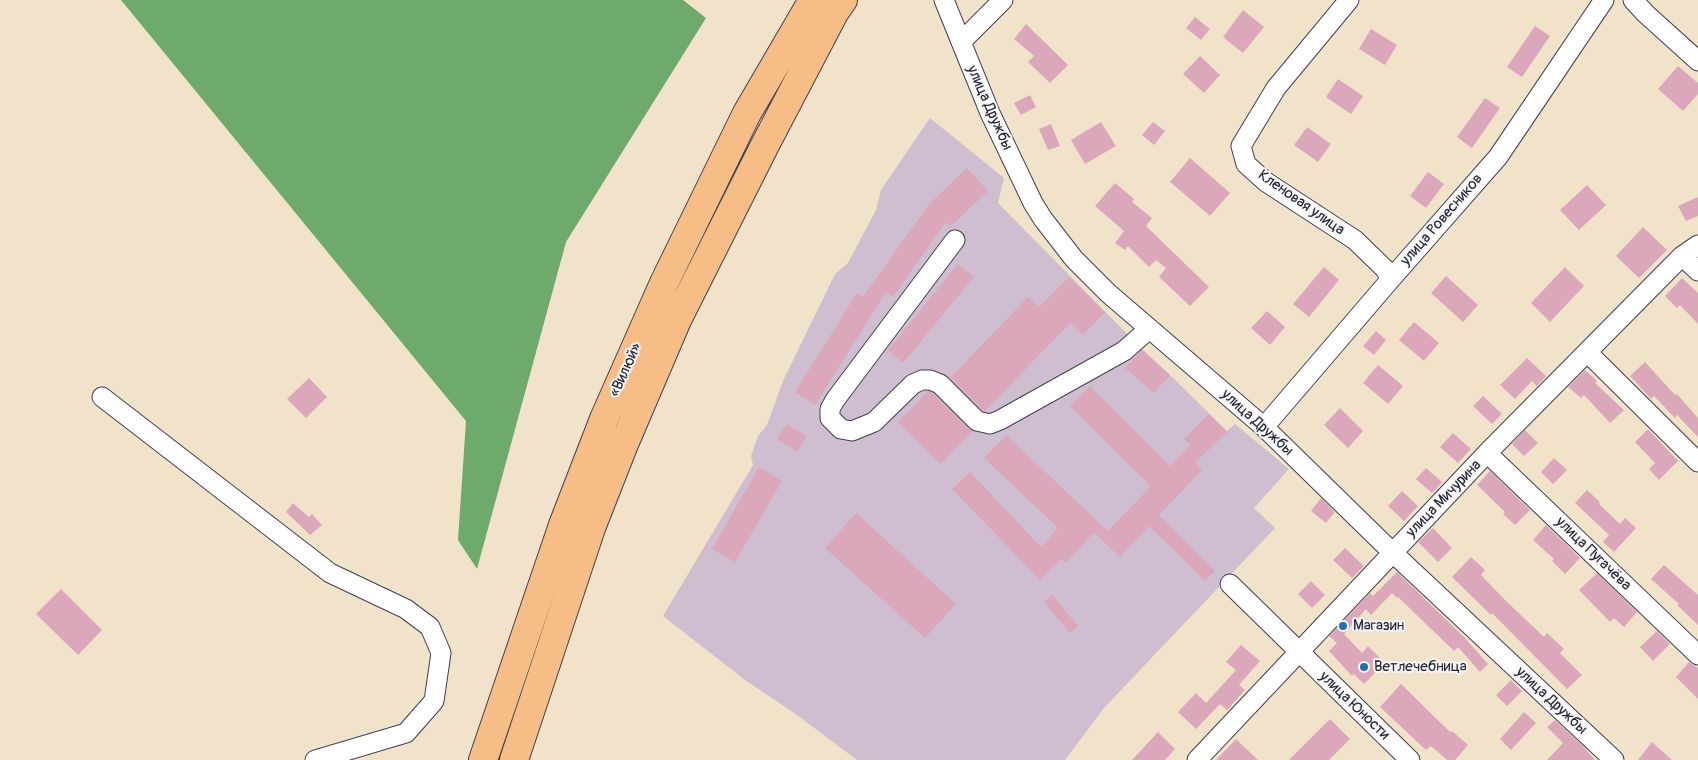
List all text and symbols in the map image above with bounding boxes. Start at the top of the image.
street label: улица Дружбы [962,63,1016,153]
street label: Кленовая улица [1254,167,1348,239]
street label: улица Ровесников [1397,170,1487,270]
street label: «Вилюй» [606,340,646,400]
street label: улица Дружбы [1217,386,1297,460]
street label: улица Мичурина [1403,457,1485,541]
street label: улица Пугачёва [1551,513,1635,595]
place label: Магазин [1353,617,1404,635]
marker: Магазин [1337,620,1349,632]
place label: Ветлечебница [1374,658,1467,676]
marker: Ветлечебница [1358,661,1370,673]
street label: улица Дружбы [1512,663,1590,739]
street label: улица Юности [1315,668,1393,744]

